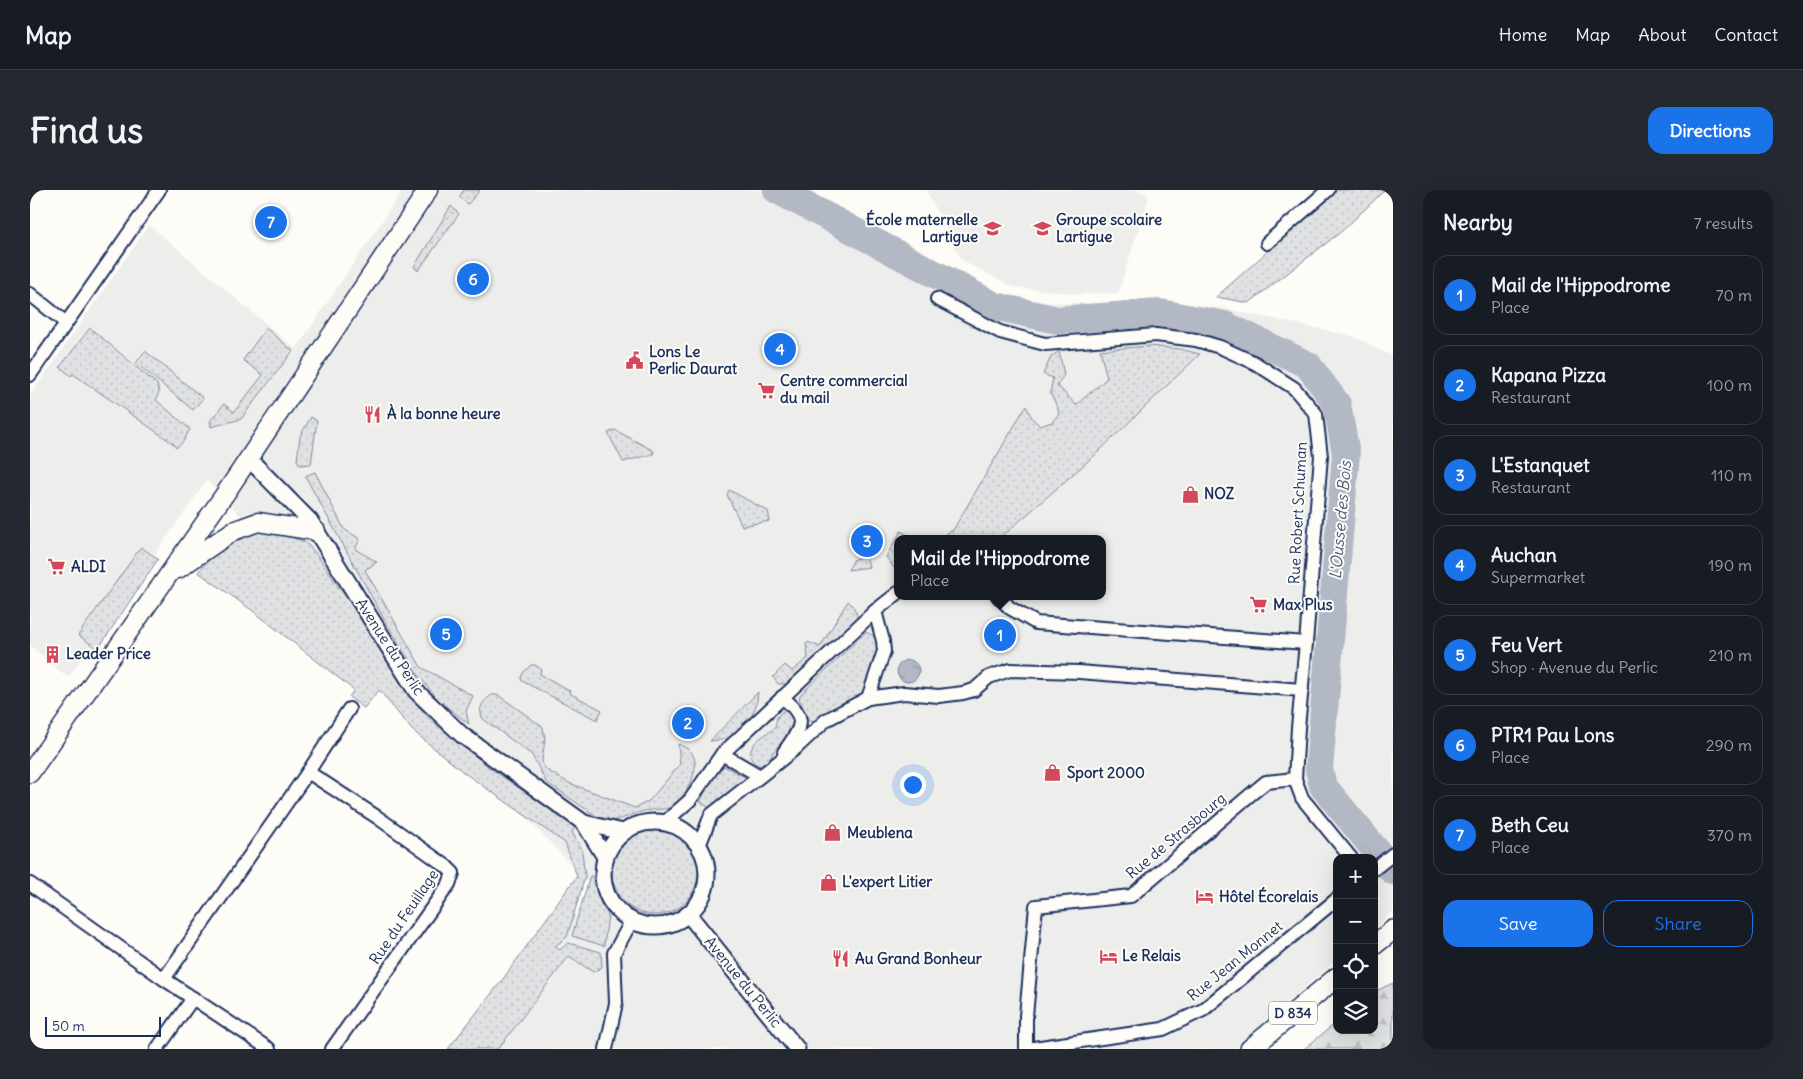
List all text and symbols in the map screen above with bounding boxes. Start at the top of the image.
text: Map [25,20,72,50]
text: Home [1499,23,1547,46]
text: Map [1575,23,1610,46]
text: About [1638,23,1686,46]
text: Contact [1714,23,1778,46]
button: Directions [1648,107,1773,154]
text: Find us [30,108,143,152]
pin: 7 [255,203,287,241]
place label: École maternelle Lartigue [866,209,978,247]
text: Nearby [1443,209,1513,236]
place label: Groupe scolaire Lartigue [1056,210,1162,247]
text: 7 results [1694,213,1753,233]
school or university icon: École maternelle Lartigue [982,219,1002,239]
school or university icon: Groupe scolaire Lartigue [1032,219,1052,239]
pin: 6 [457,260,489,298]
text: Mail de l'Hippodrome [1491,273,1670,297]
text: 1 [1457,285,1463,305]
text: 70 m [1716,285,1752,305]
text: Place [1491,297,1530,317]
pin: 4 [764,330,796,368]
place label: Lons Le Perlic Daurat [649,342,738,378]
public building icon: Lons Le Perlic Daurat [625,351,645,371]
text: Kapana Pizza [1491,363,1606,387]
place label: Centre commercial du mail [780,371,908,407]
text: 2 [1456,375,1464,395]
text: 100 m [1707,375,1752,395]
supermarket icon: Centre commercial du mail [756,380,776,400]
text: Restaurant [1491,387,1571,407]
place label: À la bonne heure [387,403,501,423]
restaurant icon: À la bonne heure [363,404,383,424]
street label: Rue Robert Schuman [1284,441,1311,585]
text: L'Estanquet [1491,453,1590,477]
water label: L'Ousse des Bois [1325,459,1355,580]
text: 3 [1455,465,1465,485]
text: 110 m [1711,465,1752,485]
text: Restaurant [1491,477,1571,497]
shop icon: NOZ [1180,484,1200,504]
place label: NOZ [1204,484,1235,503]
pin: 3 [851,522,883,560]
popup [894,535,1106,600]
text: Auchan [1491,543,1557,567]
text: Mail de l'Hippodrome [910,546,1090,570]
text: 4 [1455,555,1465,575]
text: 190 m [1708,555,1752,575]
supermarket icon: ALDI [47,557,67,577]
place label: ALDI [71,557,106,576]
text: Supermarket [1491,567,1585,587]
text: Place [910,570,949,590]
street label: Avenue du Perlic [352,595,429,699]
supermarket icon: Max Plus [1249,595,1269,615]
place label: Max Plus [1273,595,1333,614]
pin: 5 [430,615,462,653]
pin: 1 [984,616,1016,654]
text: Feu Vert [1491,633,1562,657]
building icon: Leader Price [42,644,62,664]
place label: Leader Price [66,644,151,663]
text: 5 [1455,645,1465,665]
text: 210 m [1709,645,1752,665]
text: Shop · Avenue du Perlic [1491,657,1658,677]
pin: 2 [672,704,704,742]
text: PTR1 Pau Lons [1491,723,1614,747]
text: 6 [1455,735,1465,755]
text: 290 m [1706,735,1752,755]
text: Place [1491,747,1530,767]
shop icon: Sport 2000 [1043,763,1063,783]
place label: Sport 2000 [1067,763,1145,783]
your location [900,772,926,798]
street label: Rue de Strasbourg [1122,788,1229,883]
text: Beth Ceu [1491,813,1569,837]
shop icon: Meublena [823,823,843,843]
place label: Meublena [847,823,913,842]
text: 7 [1456,825,1464,845]
text: 370 m [1707,825,1752,845]
text: Place [1491,837,1530,857]
map controls [1333,854,1378,1034]
button: + [1333,854,1378,899]
street label: Rue du Feuillage [365,866,442,968]
shop icon: L'expert Litier [818,872,838,892]
place label: L'expert Litier [842,872,933,892]
place label: Hôtel Écorelais [1219,886,1319,906]
hotel icon: Hôtel Écorelais [1195,887,1215,907]
button: − [1333,899,1378,944]
button: Save [1443,900,1593,947]
button: Share [1603,900,1753,947]
street label: Rue Jean Monnet [1183,916,1286,1005]
street label: Avenue du Perlic [701,932,786,1031]
button: locate [1333,944,1378,989]
hotel icon: Le Relais [1098,946,1118,966]
place label: Le Relais [1122,946,1181,965]
restaurant icon: Au Grand Bonheur [831,949,851,969]
place label: Au Grand Bonheur [855,949,983,968]
button: layers [1333,989,1378,1034]
road number: D 834 [1269,1001,1317,1024]
scale bar [45,1014,161,1037]
text: 50 m [52,1017,85,1035]

